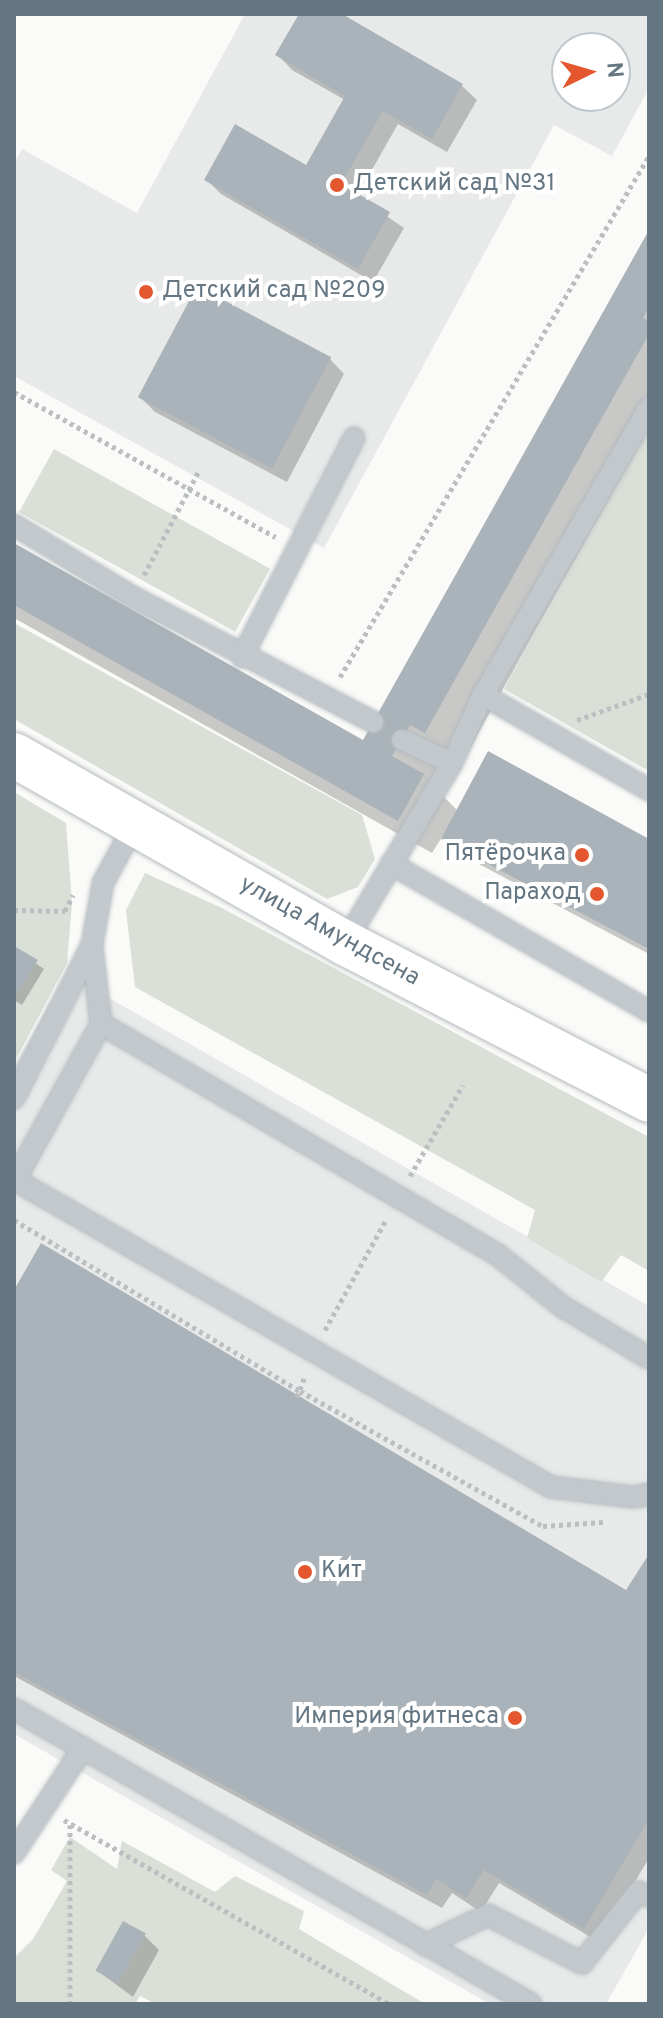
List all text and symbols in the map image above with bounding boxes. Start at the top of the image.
north arrow [551,32,631,112]
text: N [599,61,628,79]
place label: Детский сад №31 [353,171,555,199]
marker: Детский сад №31 [328,176,346,194]
place label: Детский сад №209 [162,278,385,306]
marker: Детский сад №209 [137,283,155,301]
place label: Пятёрочка [445,841,566,869]
marker: Пятёрочка [573,846,591,864]
street label: улица Амундсена [233,870,425,994]
place label: Параход [484,880,581,908]
marker: Параход [588,885,606,903]
place label: Кит [321,1558,362,1586]
marker: Кит [296,1563,314,1581]
place label: Империя фитнеса [294,1704,499,1732]
marker: Империя фитнеса [506,1709,524,1727]

